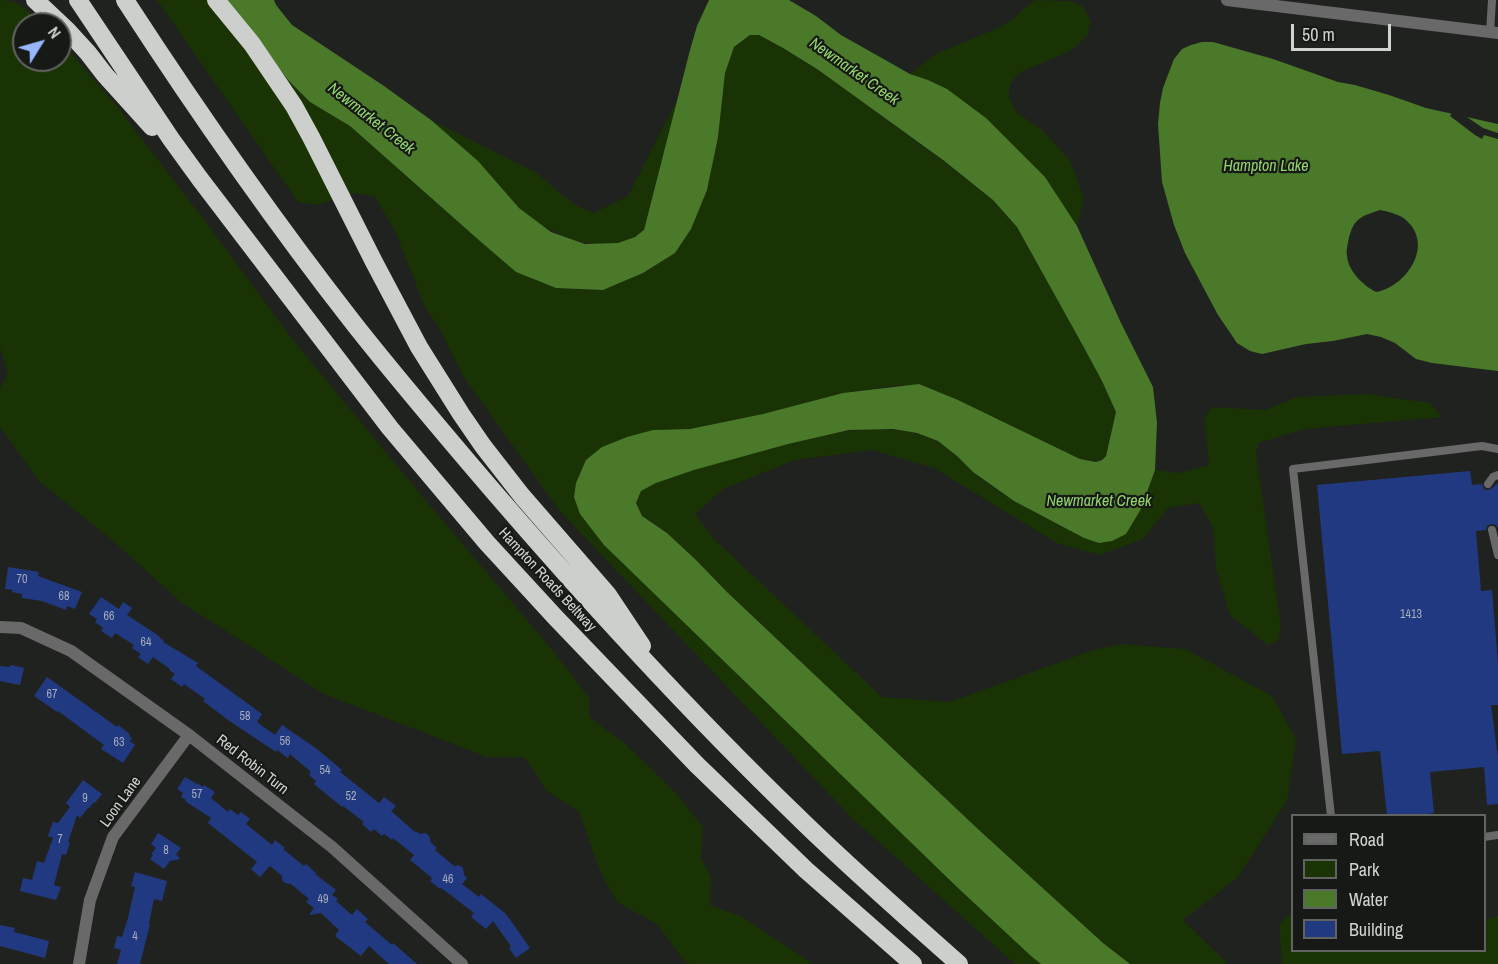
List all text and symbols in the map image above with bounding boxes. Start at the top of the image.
north arrow [12,12,72,72]
scale bar [1294,12,1394,50]
text: N [43,22,66,43]
text: 50 m [1302,22,1335,47]
water label: Newmarket Creek [805,34,903,110]
water label: Newmarket Creek [324,79,418,159]
water label: Hampton Lake [1223,157,1309,177]
water label: Newmarket Creek [1047,492,1151,512]
street label: Hampton Roads Beltway [494,524,600,636]
house number: 70 [17,573,27,587]
house number: 68 [59,590,69,604]
house number: 1413 [1400,608,1422,622]
house number: 66 [104,610,114,624]
house number: 64 [141,636,151,650]
house number: 67 [47,688,57,702]
house number: 58 [240,710,250,724]
street label: Red Robin Turn [212,731,292,799]
house number: 56 [280,735,290,749]
house number: 63 [114,736,124,750]
house number: 54 [320,764,330,778]
street label: Loon Lane [97,773,145,831]
house number: 57 [192,788,202,802]
house number: 52 [346,790,356,804]
house number: 9 [82,792,88,806]
legend [1291,814,1486,952]
text: Road [1349,827,1384,852]
house number: 7 [57,833,63,847]
house number: 8 [163,844,169,858]
text: Park [1349,857,1379,882]
house number: 46 [443,873,453,887]
text: Water [1349,887,1388,912]
house number: 49 [318,893,328,907]
text: Building [1349,917,1403,942]
house number: 4 [132,930,138,944]

